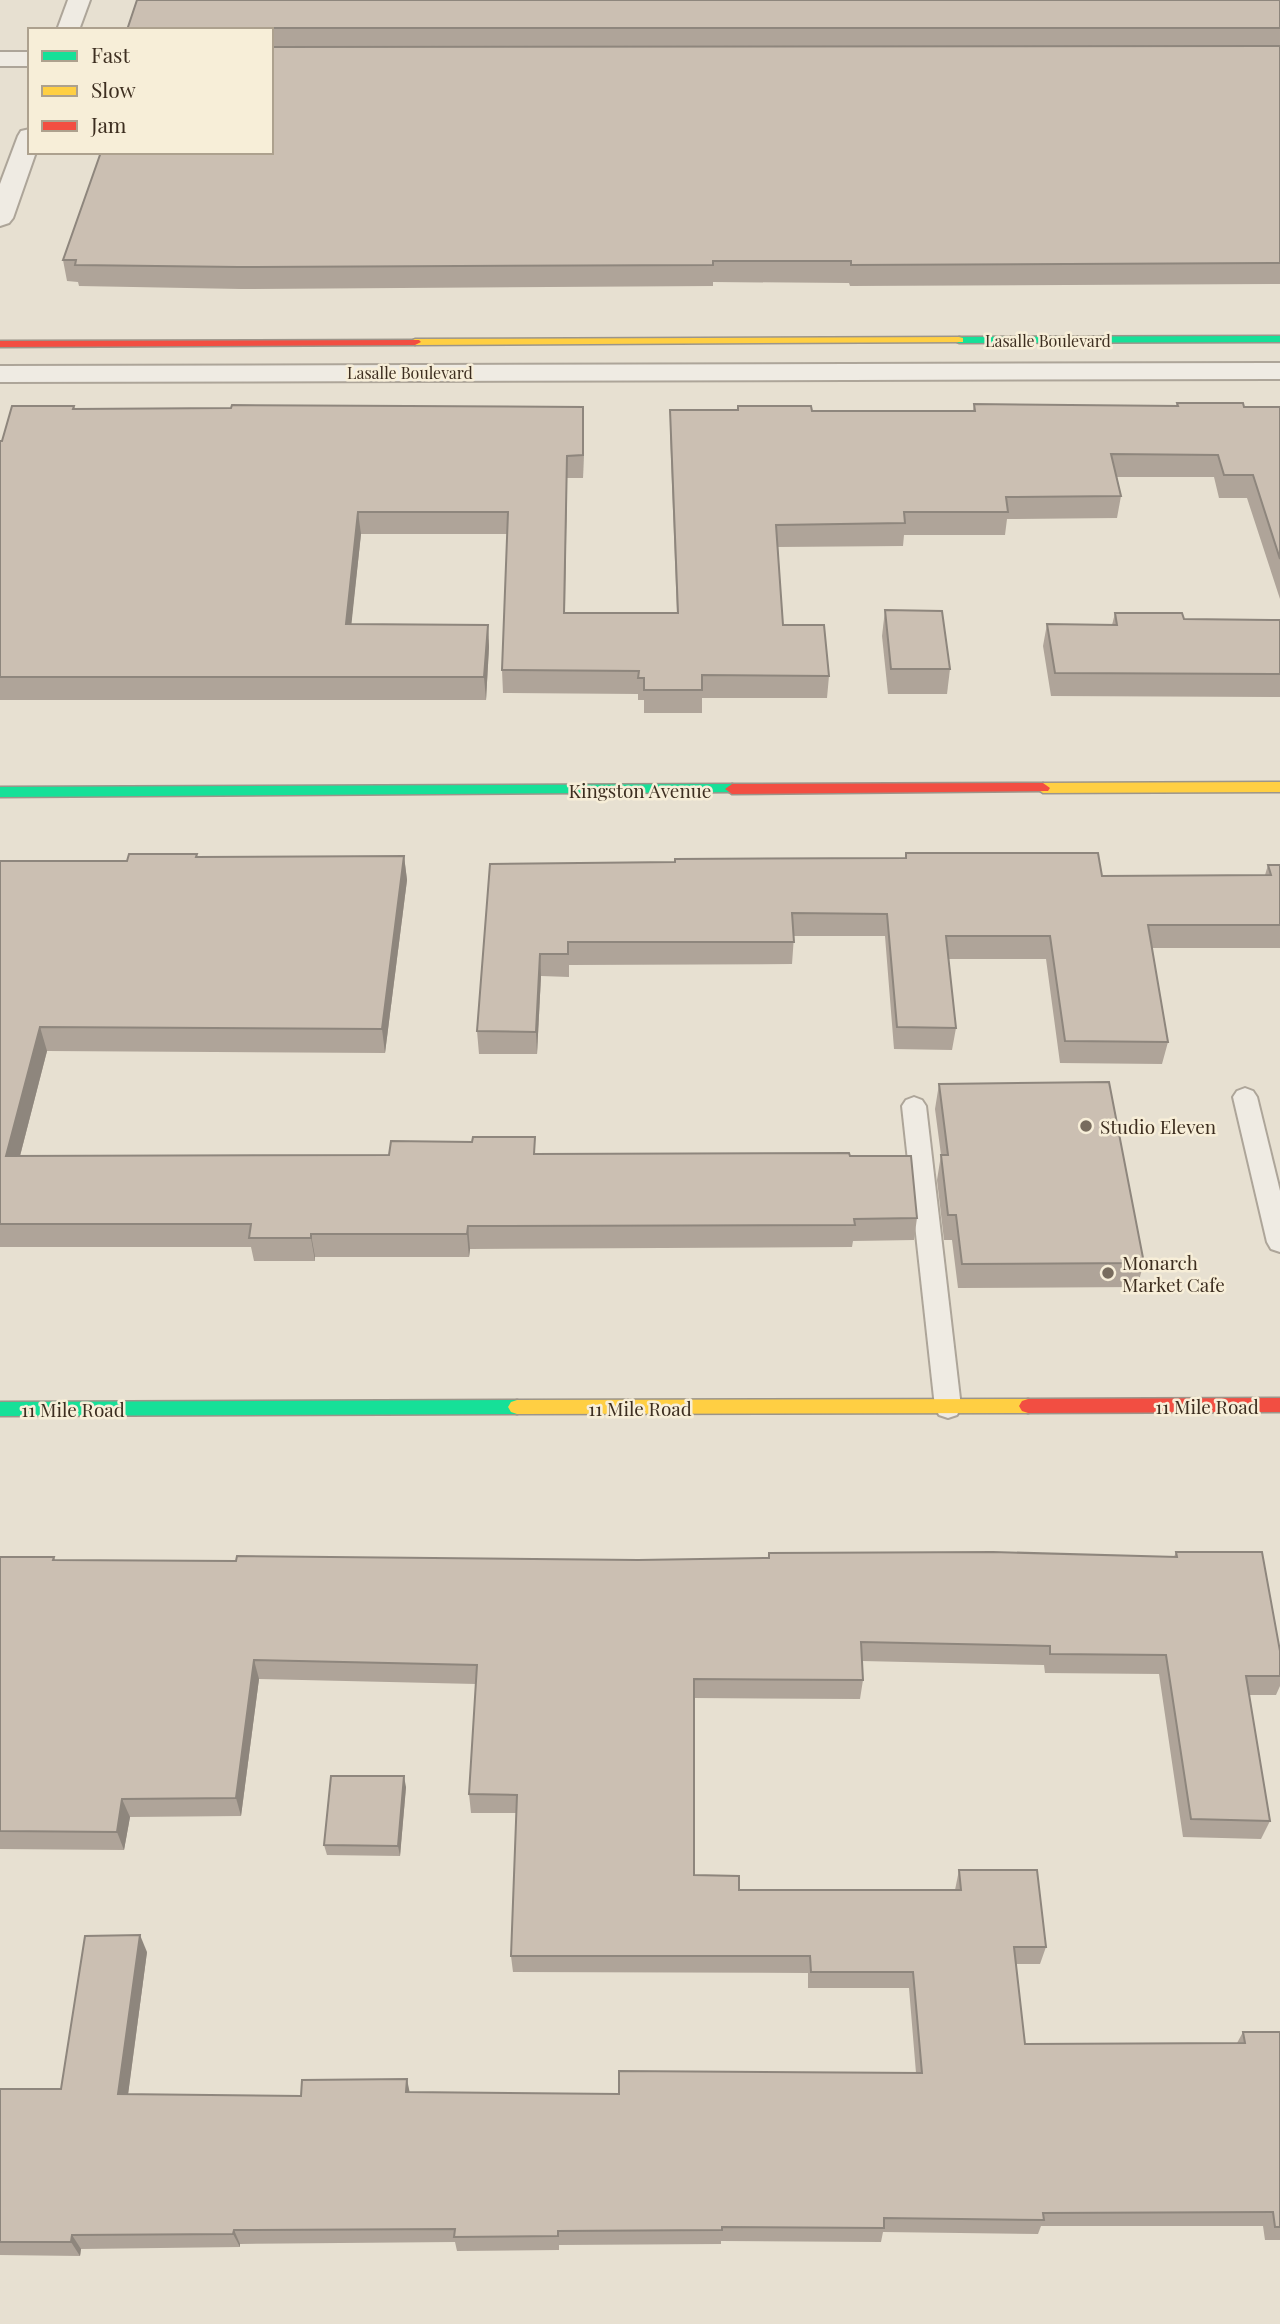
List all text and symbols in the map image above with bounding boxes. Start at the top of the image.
legend [28,28,273,154]
text: Fast [91,40,130,68]
text: Slow [91,75,136,103]
text: Jam [90,110,127,138]
street label: Lasalle Boulevard [985,330,1111,351]
street label: Lasalle Boulevard [347,362,473,383]
street label: Kingston Avenue [569,777,711,803]
place label: Studio Eleven [1100,1113,1217,1139]
marker: Studio Eleven [1078,1118,1094,1134]
place label: Monarch Market Cafe [1122,1249,1225,1297]
marker: Monarch Market Cafe [1100,1265,1116,1281]
street label: 11 Mile Road [1155,1393,1259,1419]
street label: 11 Mile Road [588,1395,692,1421]
street label: 11 Mile Road [21,1396,125,1422]

